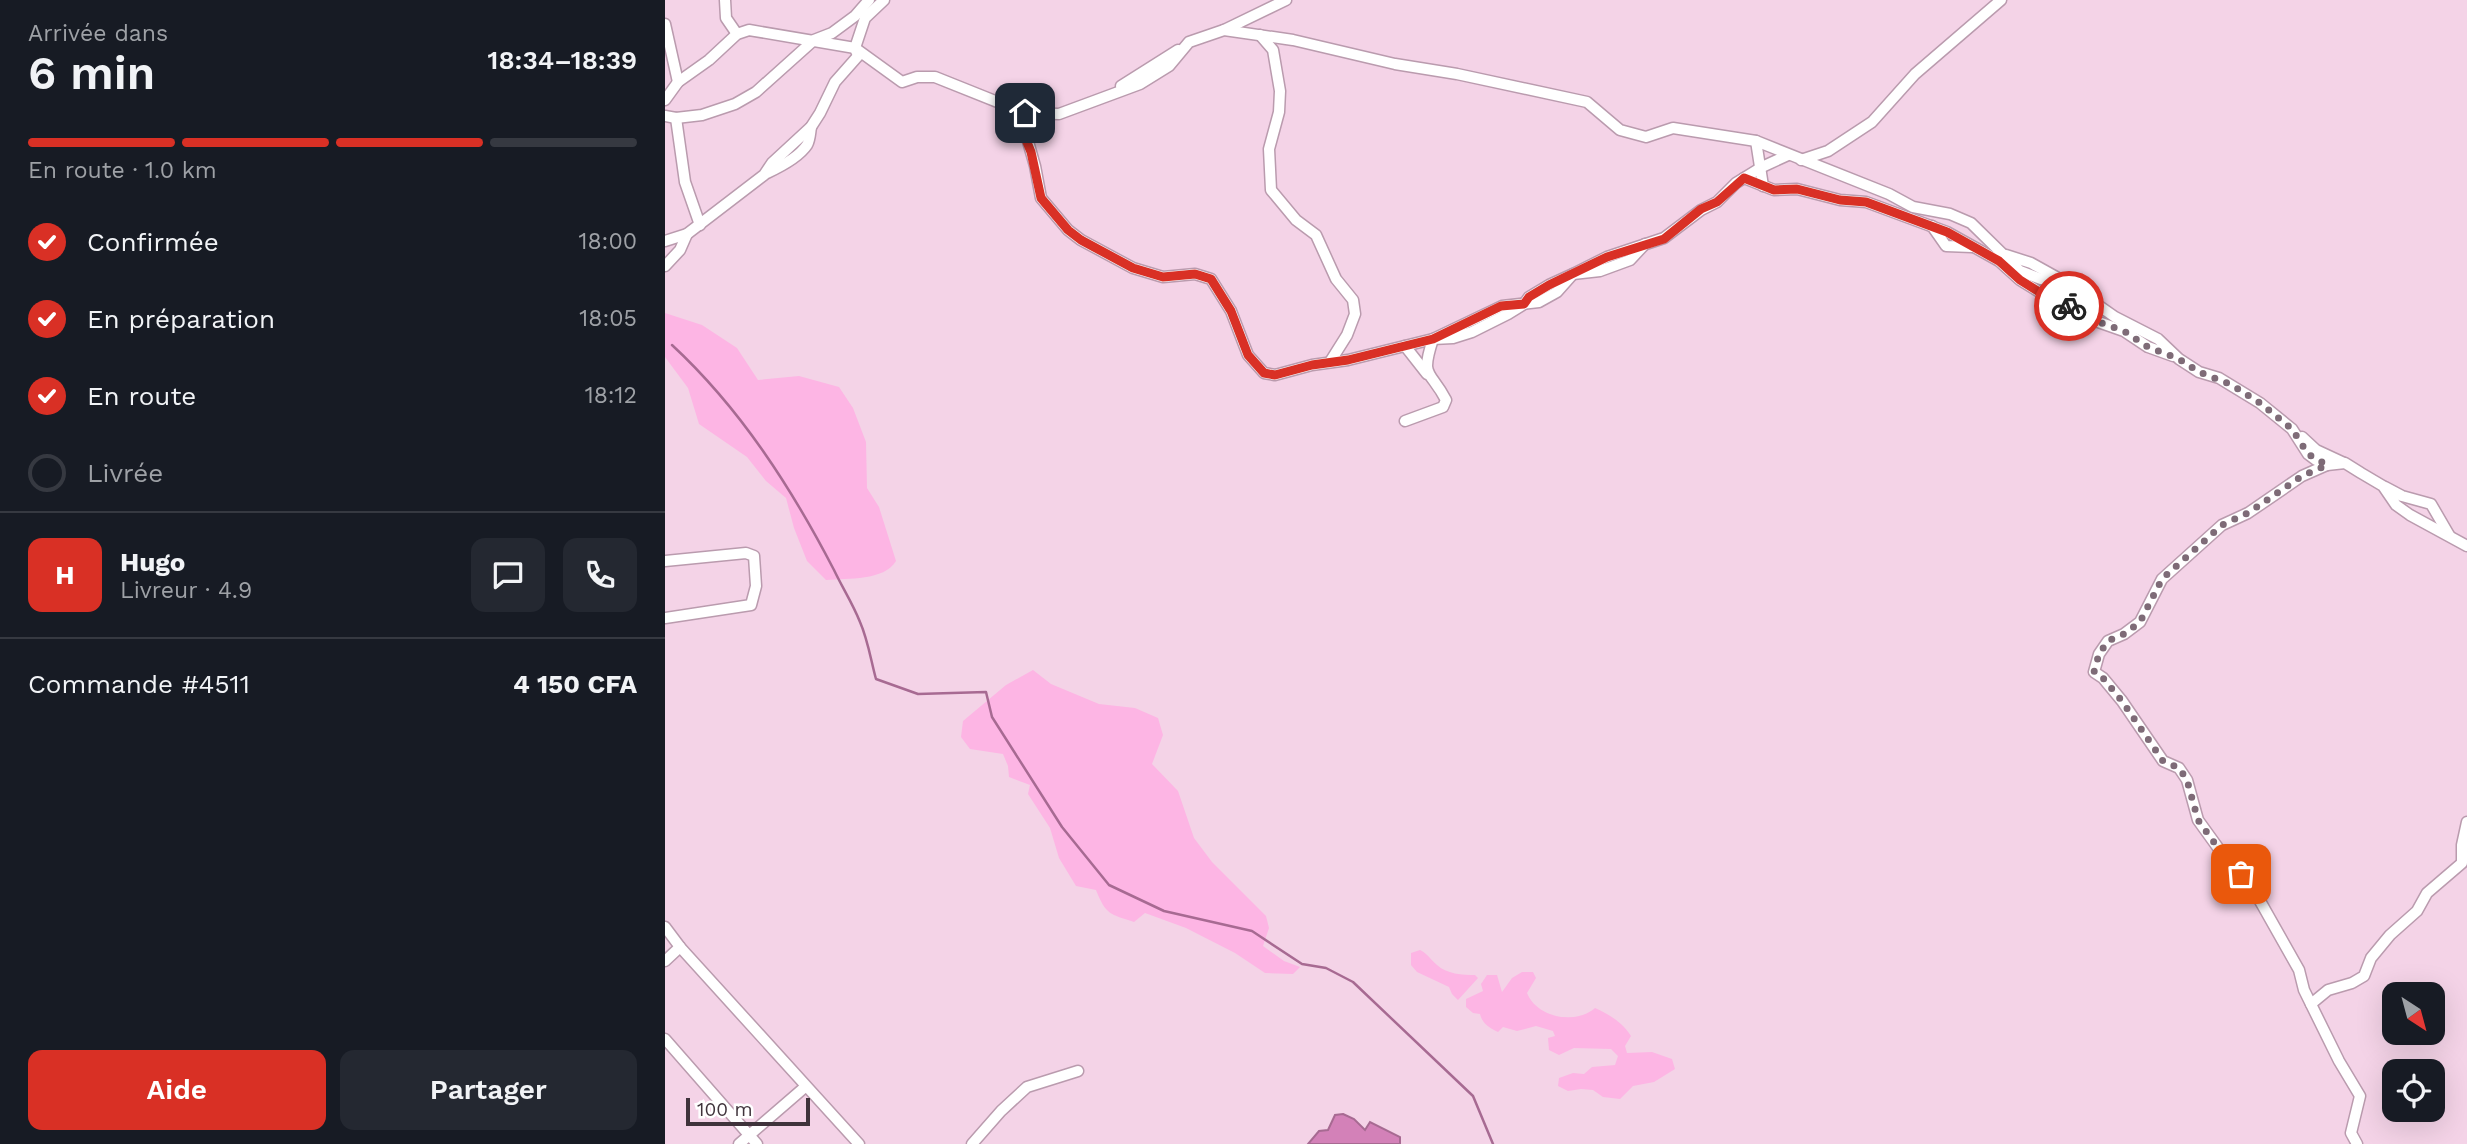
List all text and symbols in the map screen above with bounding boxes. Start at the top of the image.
text: Arrivée dans [28,20,168,47]
text: 18:34–18:39 [488,45,637,75]
text: 6 min [28,46,155,100]
pin [995,83,1055,143]
icon: home [1006,94,1044,132]
text: En route · 1.0 km [28,157,217,184]
icon: check [28,223,66,261]
text: Confirmée [87,227,219,257]
text: 18:00 [578,228,637,255]
courier [2034,271,2104,341]
icon: bike [2050,287,2088,325]
icon: check [28,300,66,338]
text: En préparation [87,304,275,334]
text: 18:05 [579,305,637,332]
icon: check [28,377,66,415]
text: En route [87,381,196,411]
text: 18:12 [585,382,637,409]
text: Livrée [87,458,163,488]
button: chat [471,538,545,612]
button: phone [563,538,637,612]
text: Hugo [120,547,185,577]
text: H [55,560,75,590]
text: Livreur · 4.9 [120,577,252,604]
text: Commande #4511 [28,669,250,699]
text: 4 150 CFA [513,669,637,699]
pin [2211,844,2271,904]
icon: bag [2222,855,2260,893]
north arrow [2382,982,2445,1045]
map controls [2382,982,2445,1122]
button: Aide [28,1050,326,1130]
button: Partager [340,1050,637,1130]
button: locate [2382,1059,2445,1122]
scale bar [686,1095,810,1127]
text: 100 m [697,1098,753,1121]

